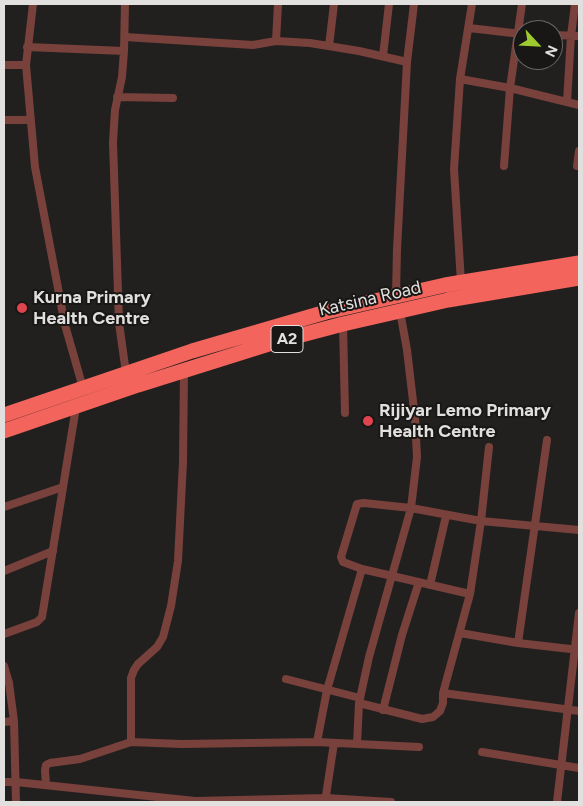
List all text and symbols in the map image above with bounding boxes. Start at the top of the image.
north arrow [513,20,563,70]
text: N [541,43,561,60]
street label: Katsina Road [317,277,423,321]
place label: Kurna Primary Health Centre [33,287,151,330]
marker: Kurna Primary Health Centre [15,301,29,315]
road number: A2 [271,326,303,352]
place label: Rijiyar Lemo Primary Health Centre [379,400,551,442]
marker: Rijiyar Lemo Primary Health Centre [361,414,375,428]

